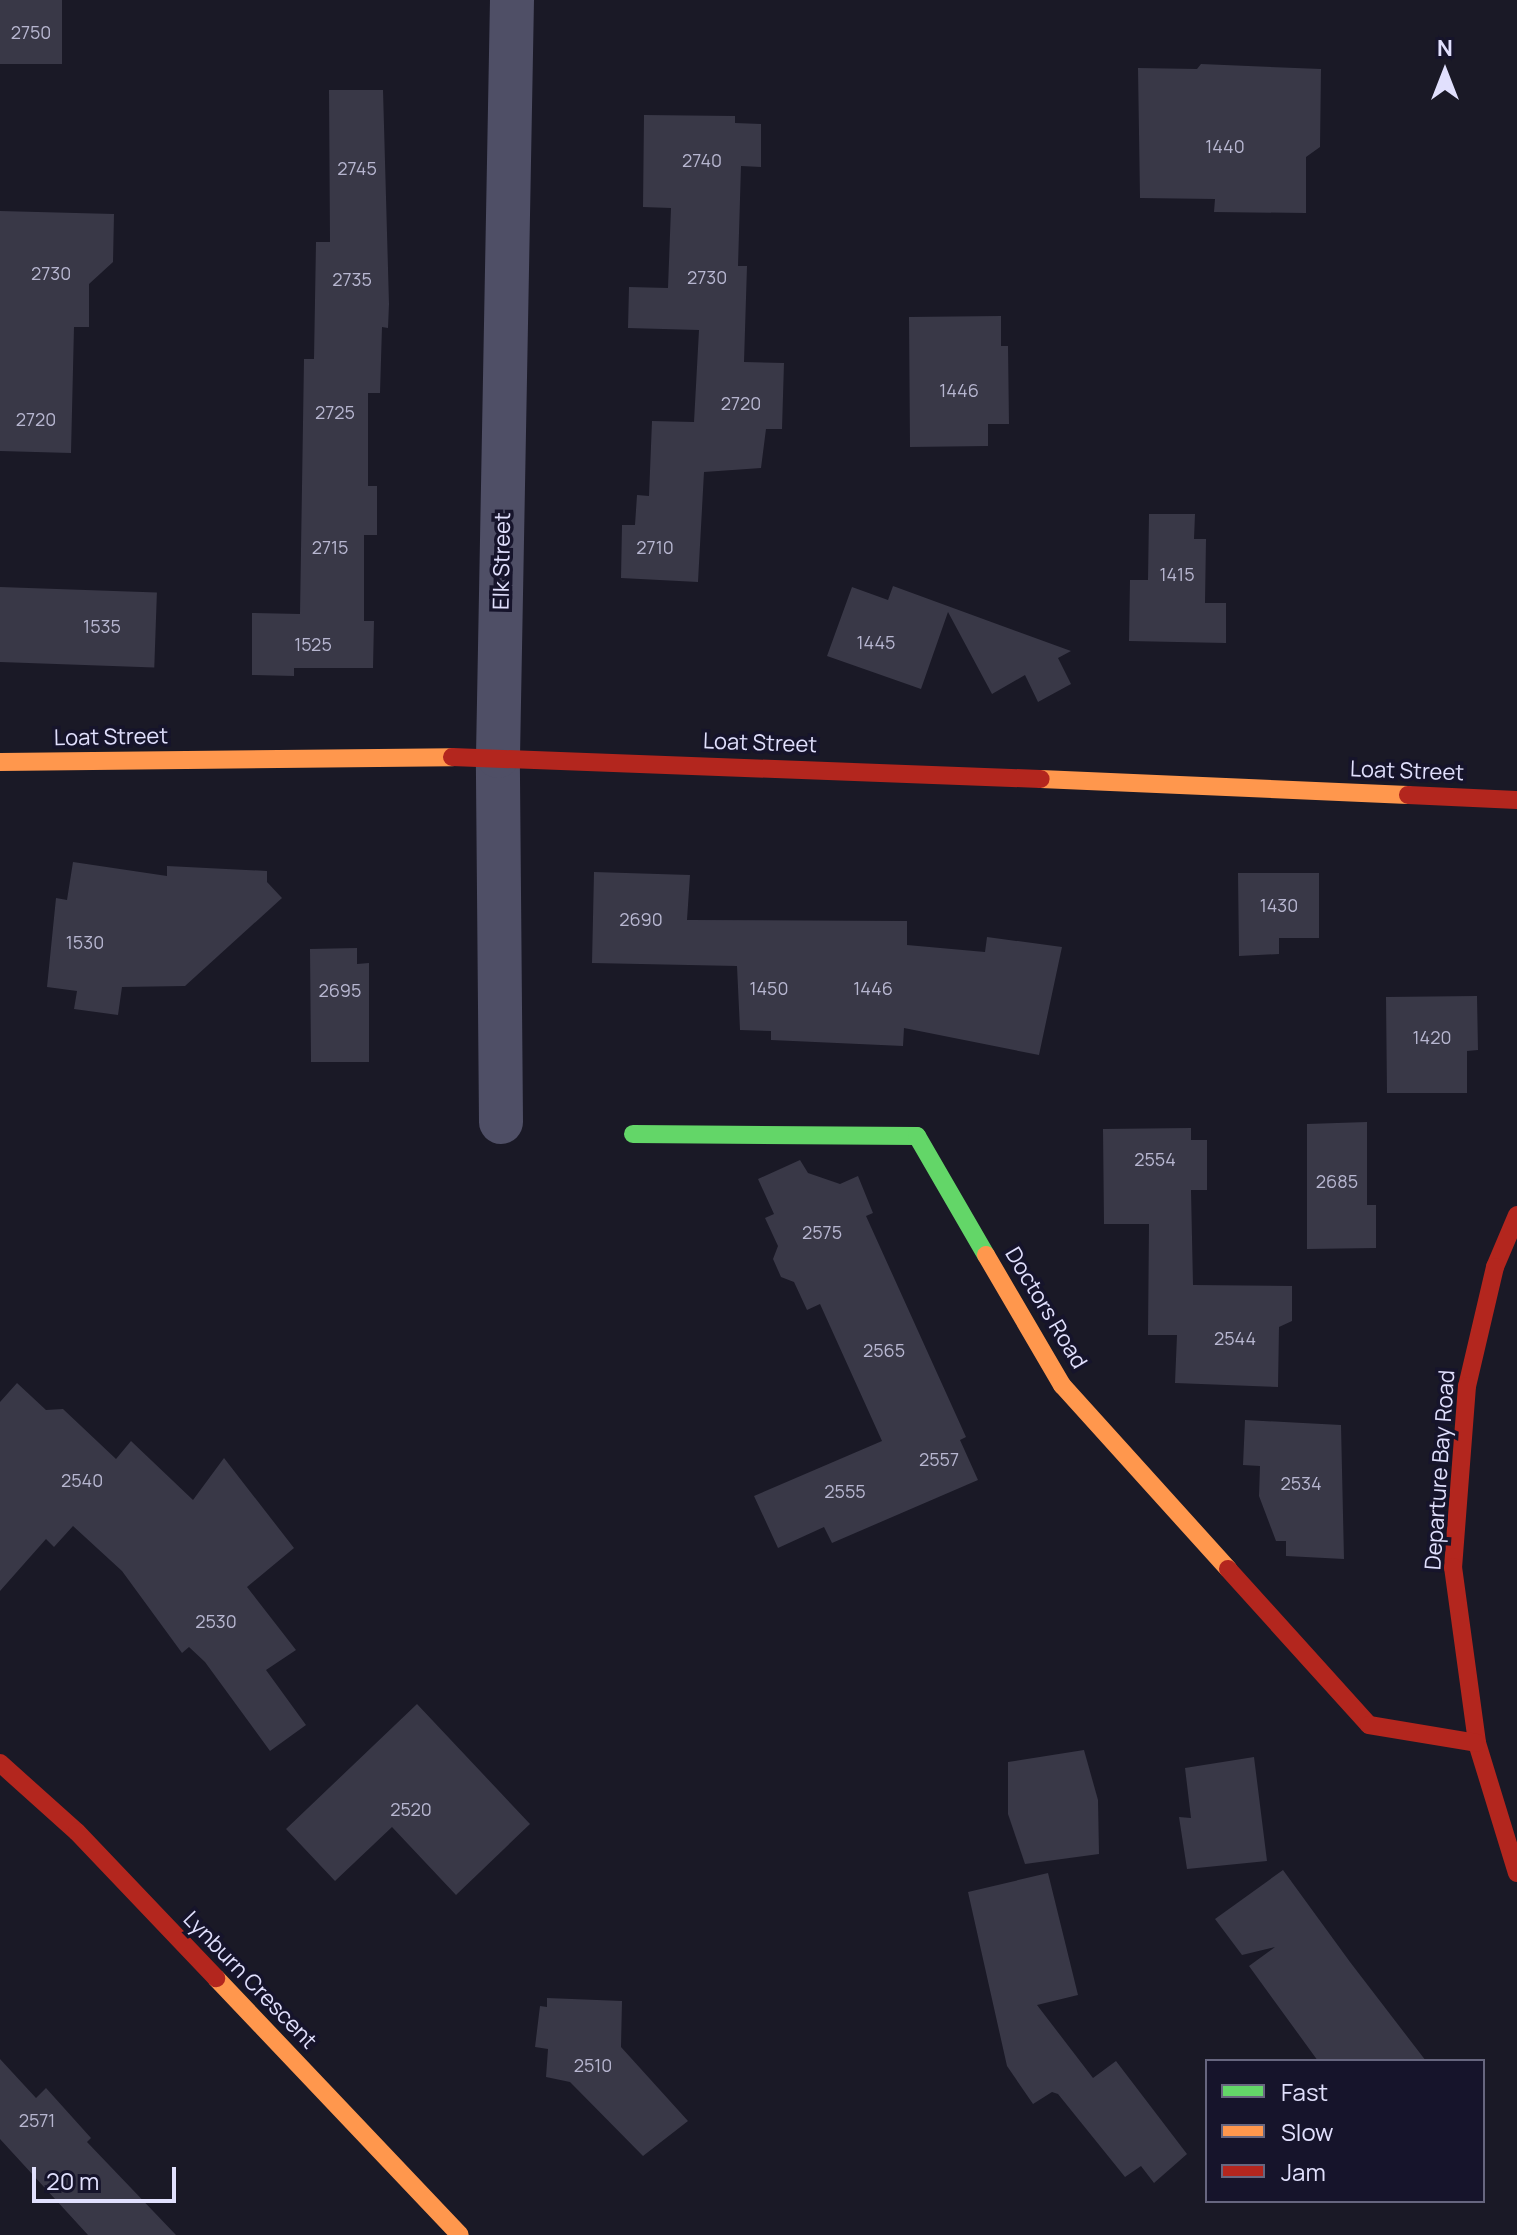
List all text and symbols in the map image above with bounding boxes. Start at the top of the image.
house number: 2750 [11,21,51,43]
north arrow [1405,32,1485,112]
text: N [1437,33,1453,63]
house number: 1440 [1205,135,1245,157]
house number: 2740 [682,149,722,171]
house number: 2745 [337,157,377,179]
house number: 2730 [31,262,71,284]
house number: 2730 [687,266,727,288]
house number: 2735 [332,268,372,290]
house number: 1446 [939,379,979,401]
house number: 2720 [721,392,761,414]
house number: 2725 [315,401,355,423]
house number: 2720 [16,408,56,430]
street label: Elk Street [488,512,516,610]
house number: 2715 [312,536,348,558]
house number: 2710 [636,536,674,558]
house number: 1415 [1159,563,1195,585]
house number: 1535 [83,615,121,637]
house number: 1445 [857,631,895,653]
house number: 1525 [294,633,332,655]
street label: Loat Street [54,723,168,751]
street label: Loat Street [702,728,818,758]
street label: Loat Street [1349,756,1465,786]
house number: 1430 [1260,894,1298,916]
house number: 2690 [619,908,663,930]
house number: 1530 [66,931,104,953]
house number: 1450 [749,977,789,999]
house number: 1446 [853,977,893,999]
house number: 2695 [319,979,361,1001]
house number: 1420 [1413,1026,1451,1048]
house number: 2554 [1134,1148,1176,1170]
house number: 2685 [1316,1170,1358,1192]
house number: 2575 [802,1221,842,1243]
street label: Doctors Road [999,1243,1093,1373]
house number: 2544 [1214,1327,1256,1349]
house number: 2565 [863,1339,905,1361]
street label: Departure Bay Road [1420,1369,1460,1571]
house number: 2557 [919,1448,959,1470]
house number: 2540 [61,1469,103,1491]
house number: 2534 [1280,1472,1322,1494]
house number: 2555 [824,1480,866,1502]
house number: 2530 [195,1610,237,1632]
house number: 2520 [390,1798,432,1820]
street label: Lynburn Crescent [178,1906,322,2054]
house number: 2510 [574,2054,612,2076]
legend [1205,2059,1485,2203]
text: Fast [1281,2075,1328,2108]
house number: 2571 [19,2109,55,2131]
text: Slow [1281,2115,1334,2148]
scale bar [36,2151,180,2201]
text: Jam [1281,2155,1326,2188]
text: 20 m [46,2164,99,2197]

